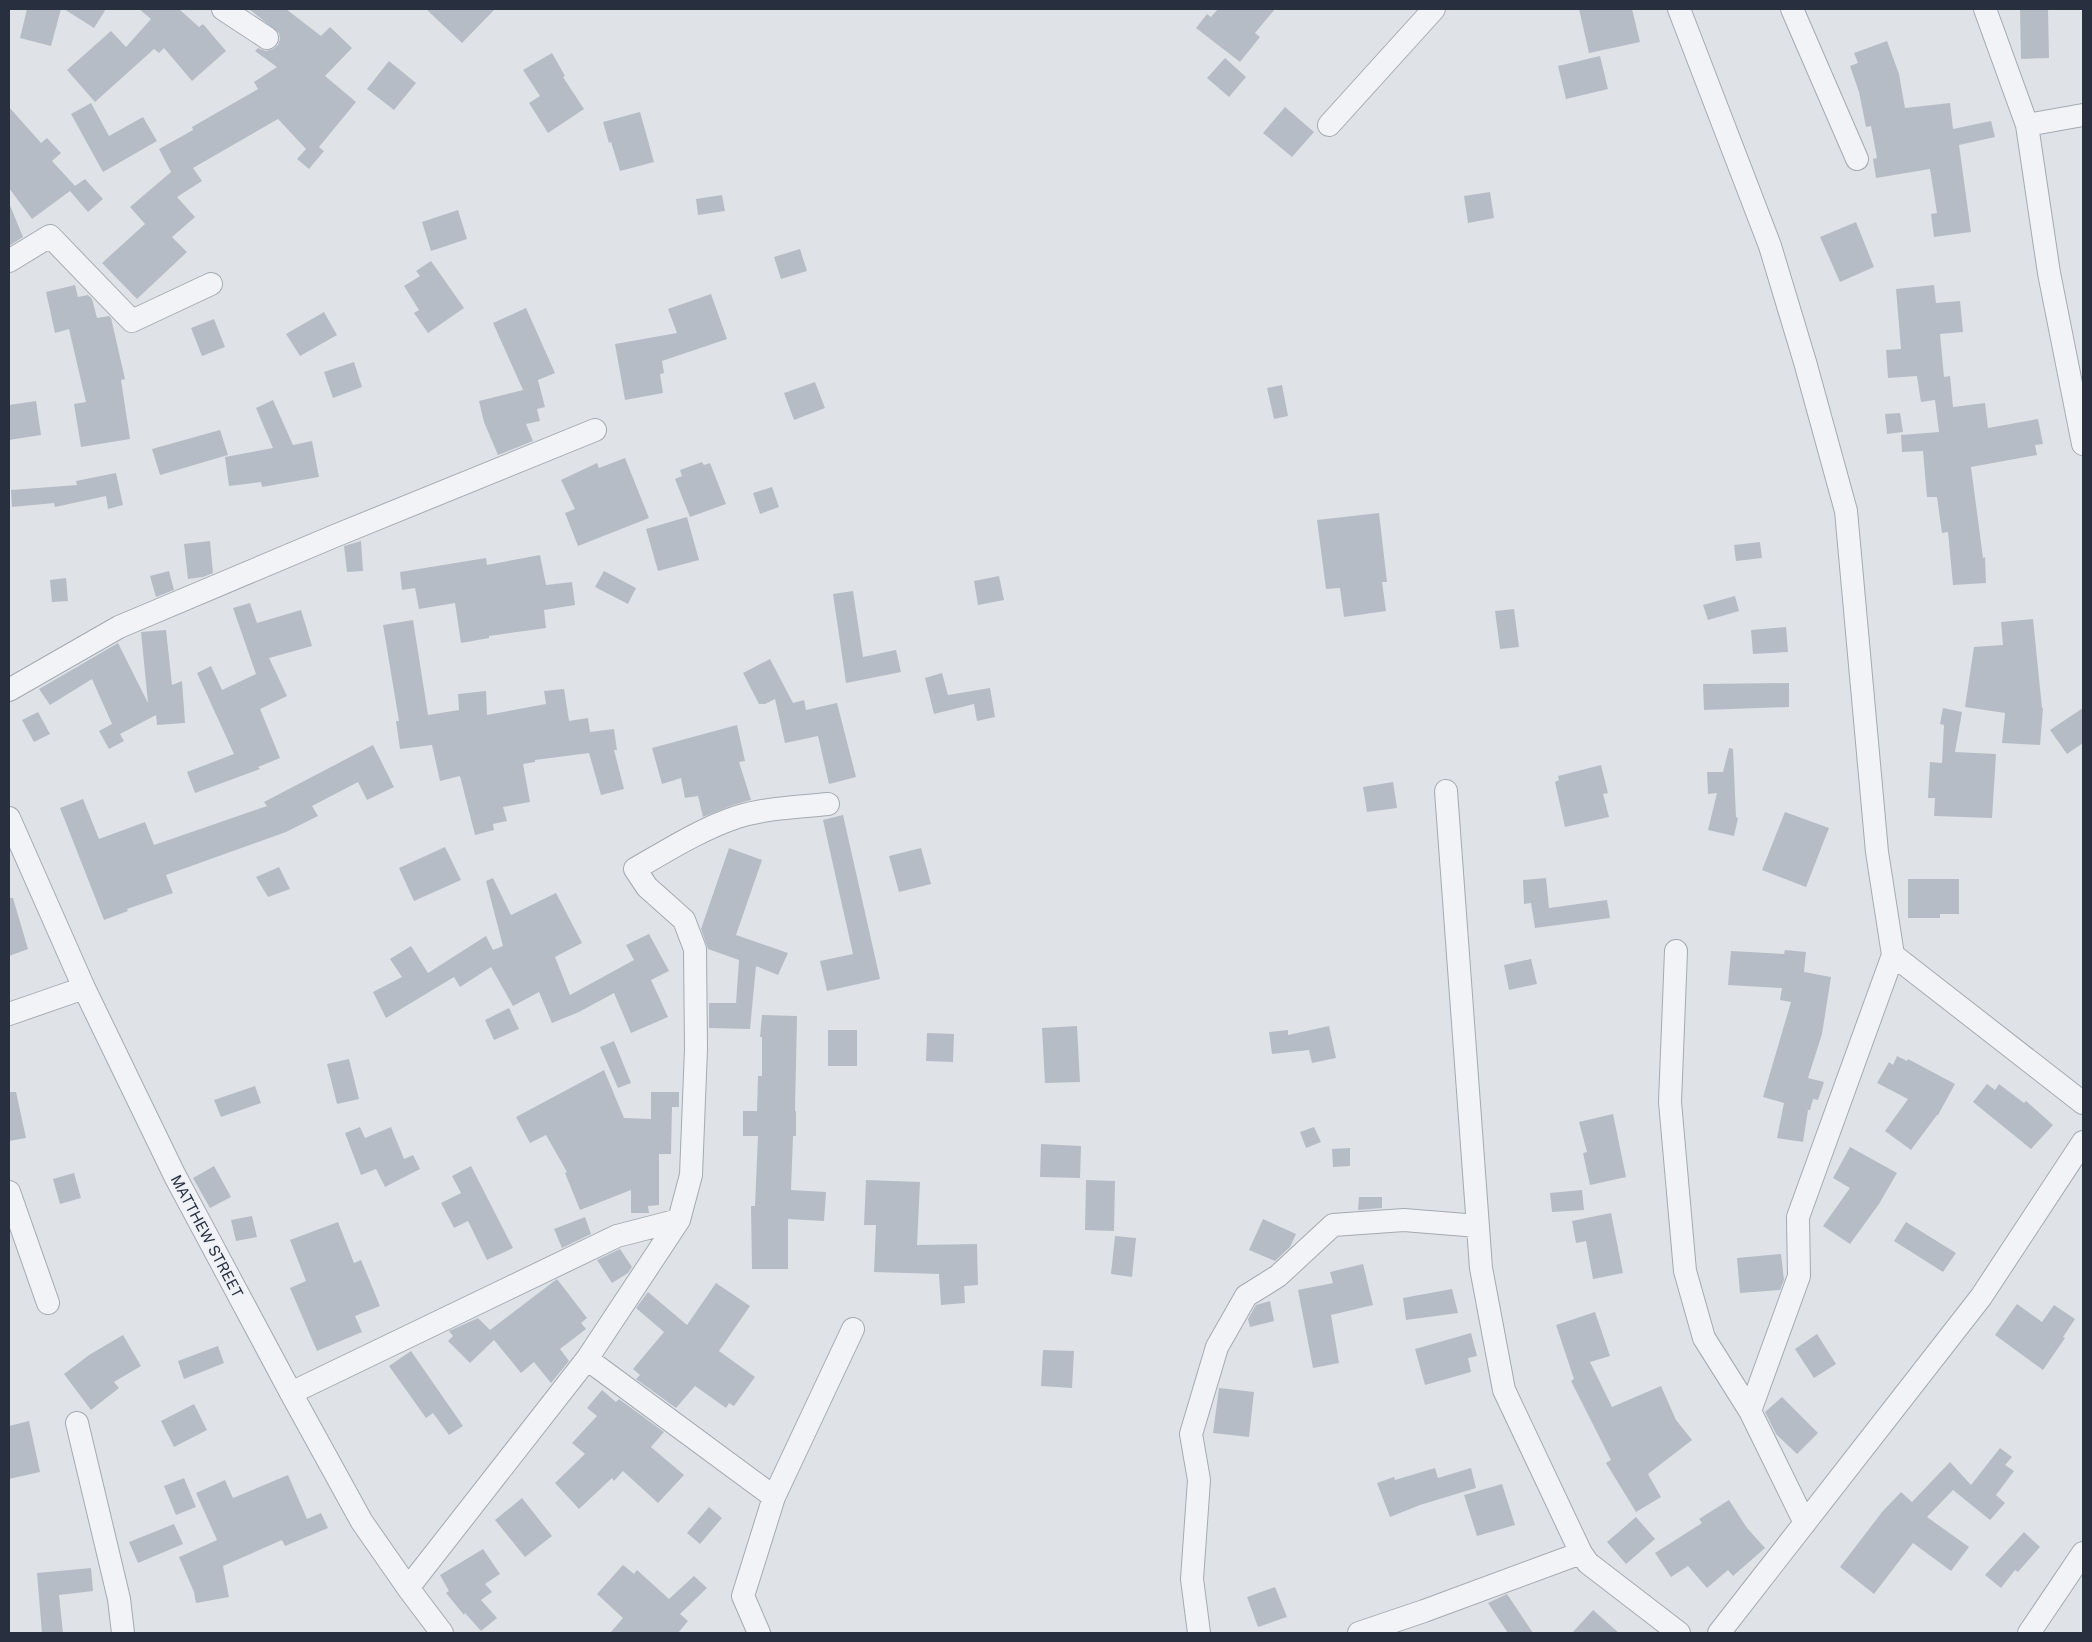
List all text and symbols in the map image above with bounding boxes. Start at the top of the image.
street label: MATTHEW STREET [167,1172,247,1300]

